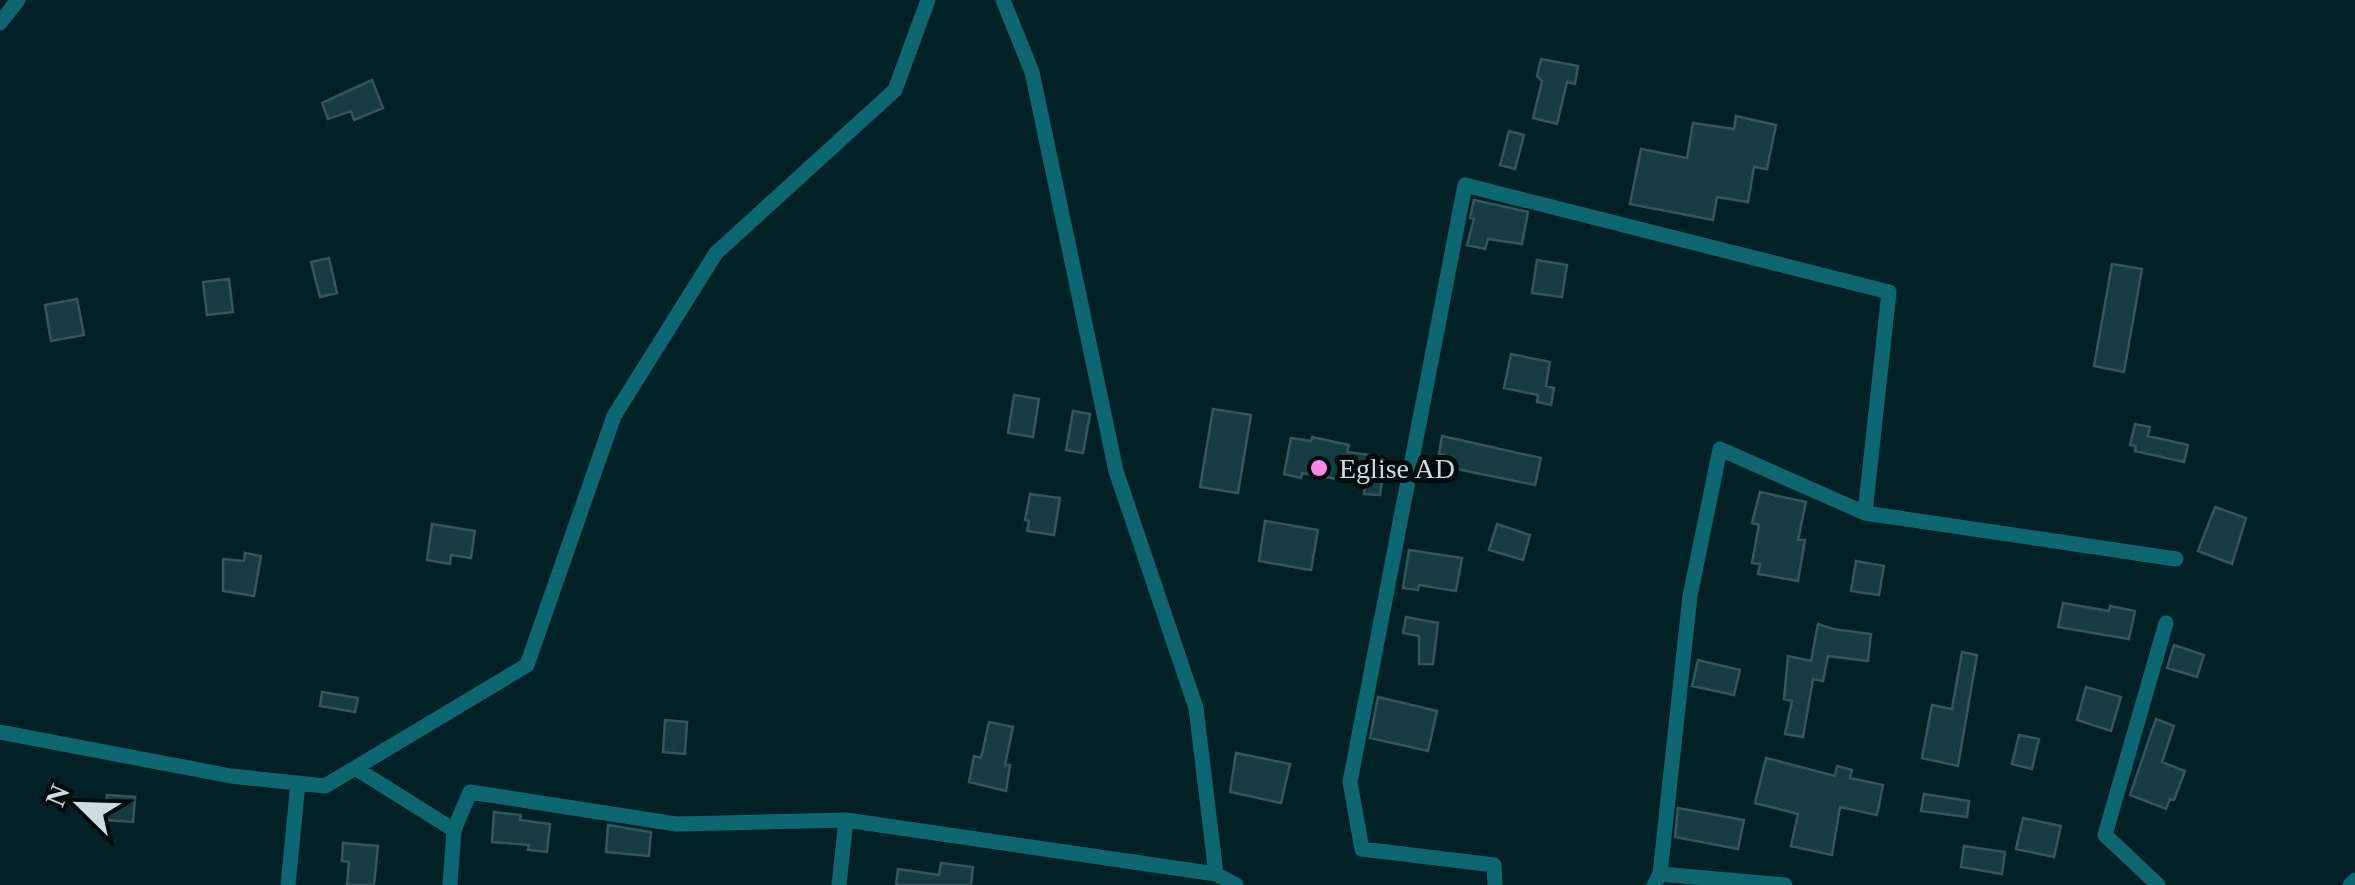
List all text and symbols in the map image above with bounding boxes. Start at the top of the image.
place label: Eglise AD [1339,453,1455,484]
marker: Eglise AD [1308,457,1330,479]
north arrow [30,755,130,855]
text: N [39,780,76,811]

